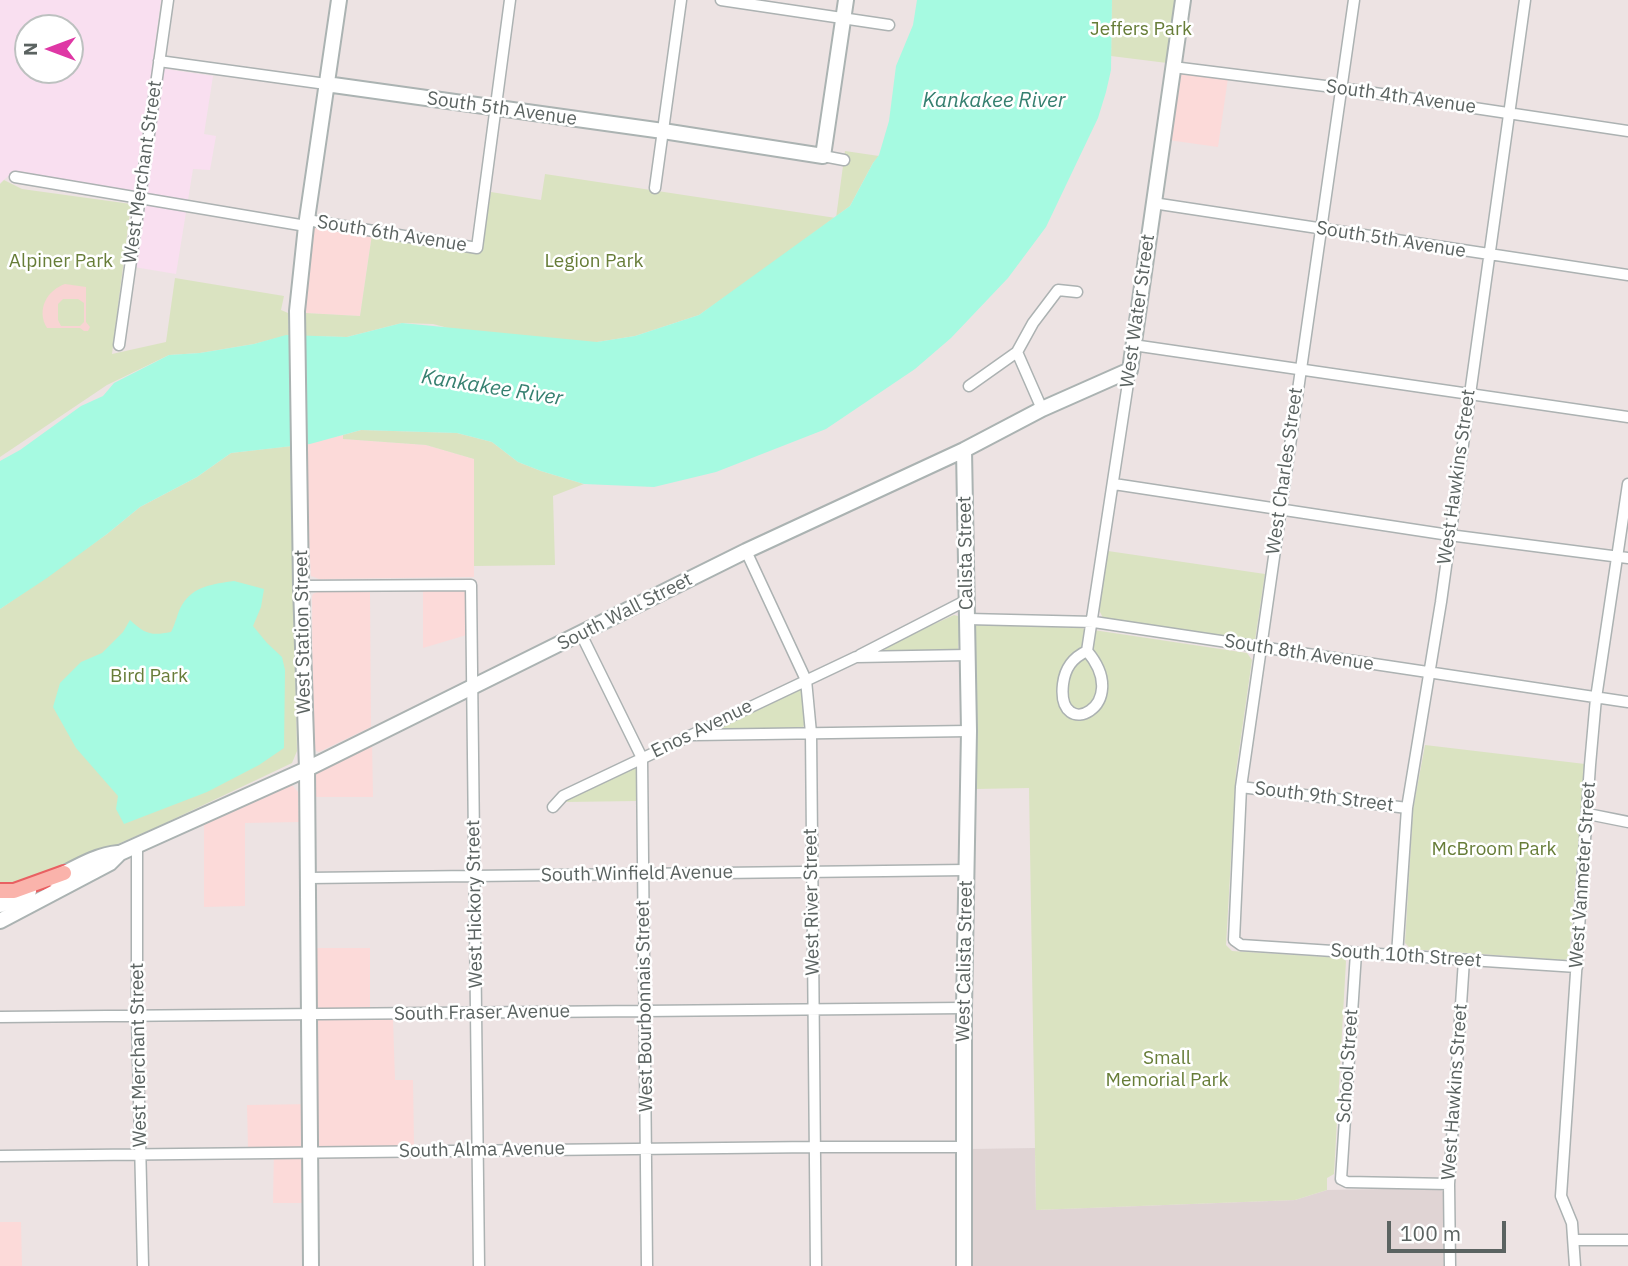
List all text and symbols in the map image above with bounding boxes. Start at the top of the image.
north arrow [14,14,84,84]
park label: Jeffers Park [1090,19,1192,41]
text: N [18,42,42,56]
street label: South 4th Avenue [1325,75,1477,119]
street label: West Merchant Street [119,79,167,265]
street label: South 5th Avenue [426,87,578,131]
water label: Kankakee River [923,88,1065,114]
street label: South 6th Avenue [316,211,468,257]
street label: South 5th Avenue [1315,217,1467,263]
street label: West Water Street [1116,233,1160,389]
park label: Alpiner Park [9,251,113,273]
park label: Legion Park [545,251,643,273]
water label: Kankakee River [419,364,565,412]
street label: West Charles Street [1262,386,1308,556]
street label: West Hawkins Street [1433,388,1481,566]
street label: Calista Street [954,496,978,610]
street label: West Station Street [290,549,316,715]
street label: South Wall Street [554,568,696,656]
street label: South 8th Avenue [1223,630,1375,676]
park label: Bird Park [110,666,188,688]
street label: Enos Avenue [648,695,756,763]
street label: South 9th Street [1253,777,1395,817]
street label: West Vanmeter Street [1565,781,1601,969]
street label: West Hickory Street [462,819,488,989]
street label: West River Street [799,828,825,976]
park label: McBroom Park [1431,839,1557,861]
street label: South Winfield Avenue [541,861,733,887]
street label: West Calista Street [952,880,978,1042]
street label: West Bourbonnais Street [632,900,658,1112]
street label: South 10th Street [1330,939,1482,973]
street label: West Merchant Street [126,962,152,1148]
street label: South Fraser Avenue [394,1000,570,1026]
street label: West Hawkins Street [1437,1003,1473,1181]
street label: School Street [1333,1008,1363,1124]
park label: Small Memorial Park [1105,1048,1229,1092]
street label: South Alma Avenue [399,1137,565,1163]
scale bar [1390,1206,1509,1250]
text: 100 m [1400,1219,1461,1247]

